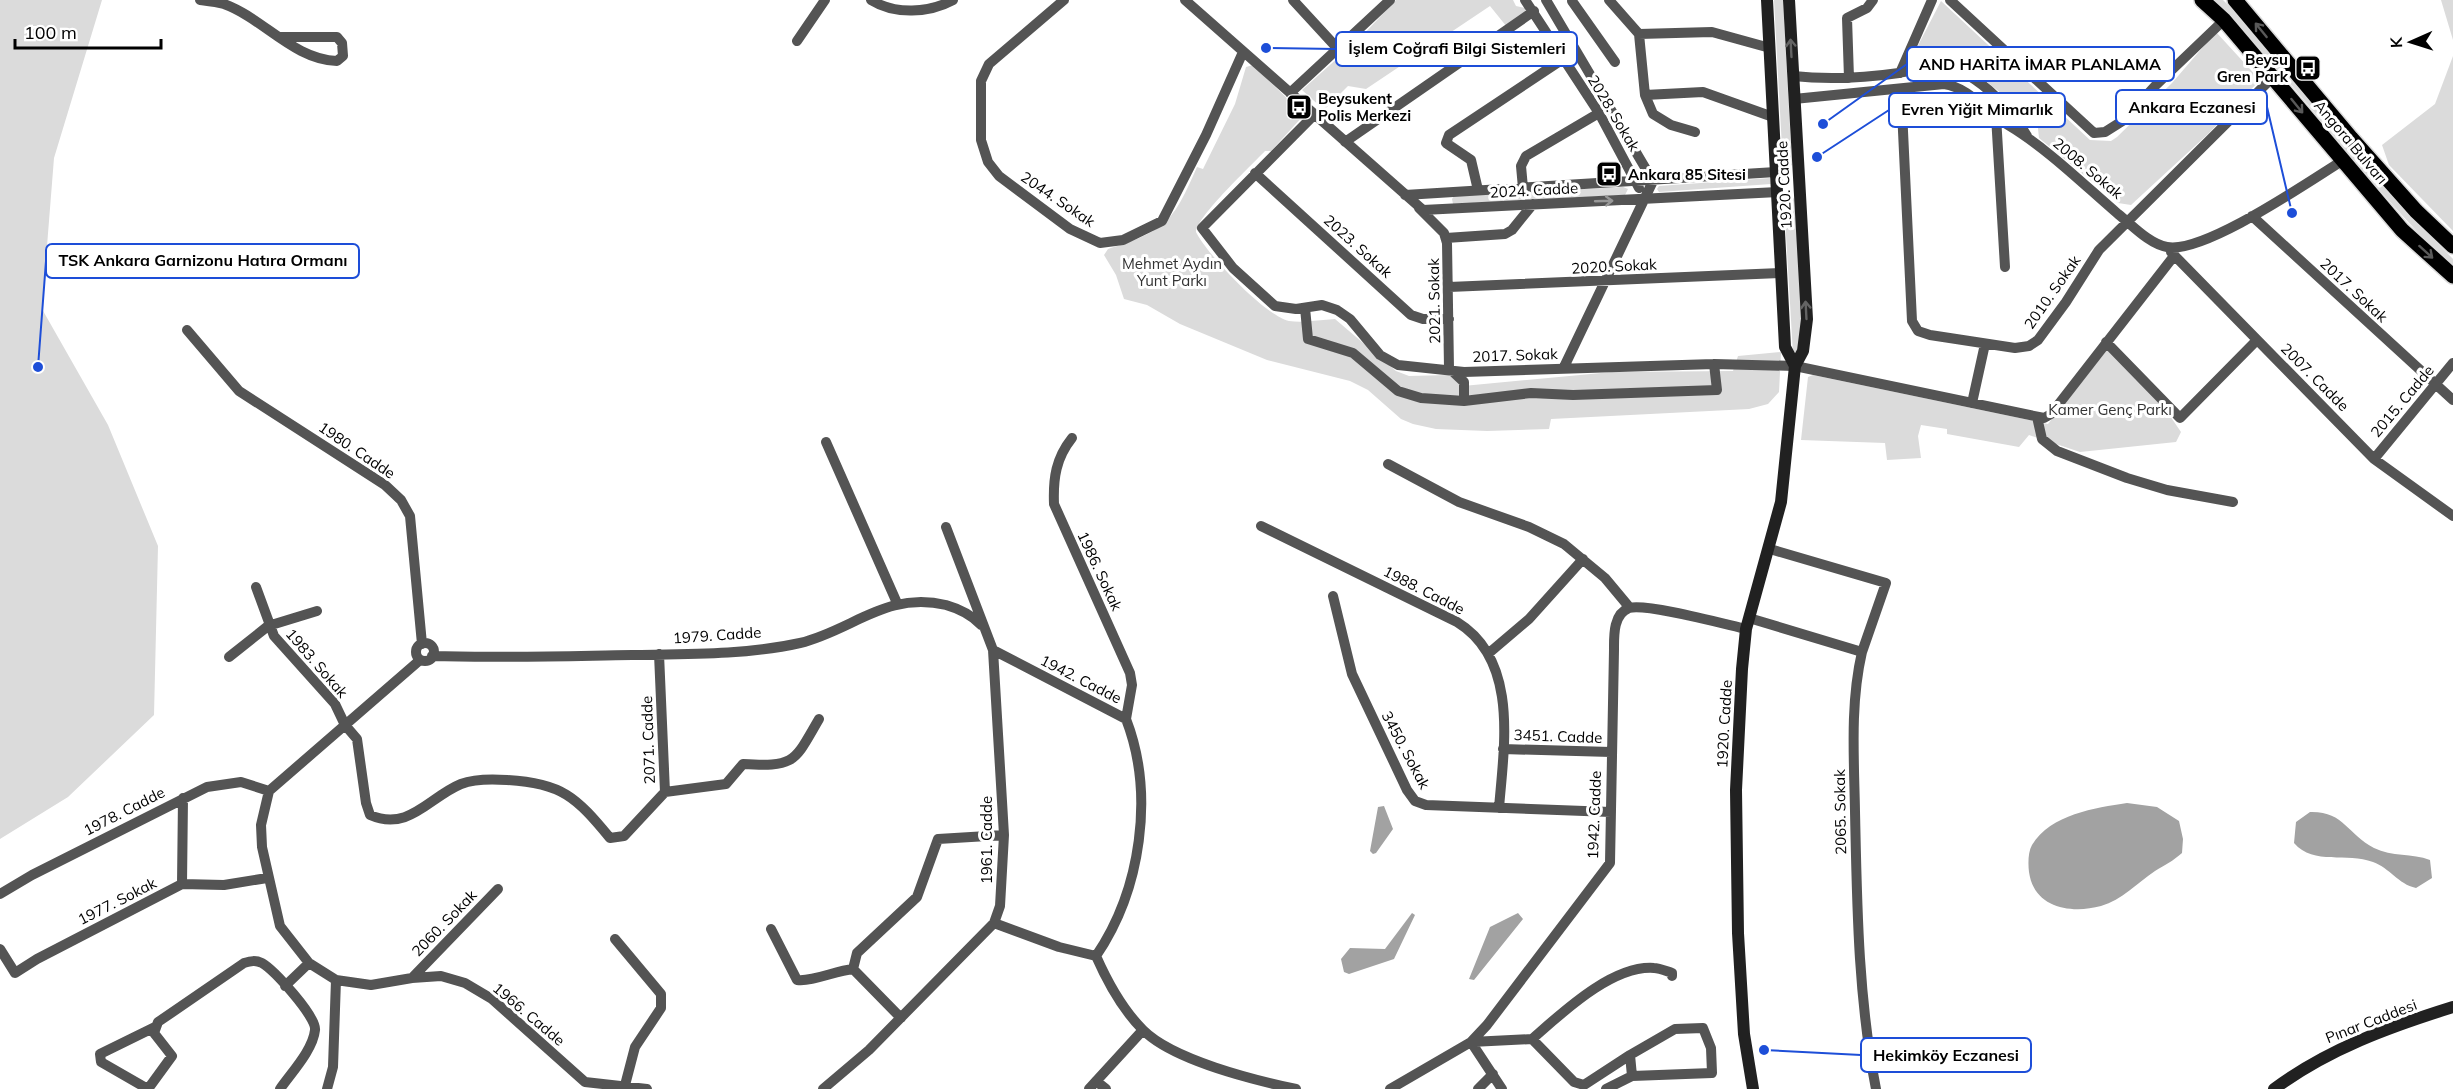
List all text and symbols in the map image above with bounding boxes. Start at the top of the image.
scale bar [15,12,160,50]
north arrow [2381,12,2441,72]
text: 100 m [24,21,77,44]
one-way arrow [2254,22,2267,38]
callout: İşlem Coğrafi Bilgi Sistemleri [1336,32,1577,66]
text: K [2386,36,2406,49]
text: İşlem Coğrafi Bilgi Sistemleri [1348,38,1566,58]
one-way arrow [1786,39,1797,59]
callout: AND HARİTA İMAR PLANLAMA [1907,47,2174,81]
place label: Beysu Gren Park [2217,50,2289,86]
bus stop icon: Beysu Gren Park [2293,53,2323,83]
text: AND HARİTA İMAR PLANLAMA [1919,54,2161,74]
street label: 2028. Sokak [1584,71,1644,155]
place label: Beysukent Polis Merkezi [1318,89,1411,125]
callout: Ankara Eczanesi [2116,90,2267,124]
bus stop icon: Beysukent Polis Merkezi [1284,92,1314,122]
callout: Evren Yiğit Mimarlık [1889,93,2065,127]
street label: Angora Bulvarı [2310,96,2392,188]
text: Ankara Eczanesi [2128,97,2256,117]
one-way arrow [2290,98,2303,114]
text: Evren Yiğit Mimarlık [1901,99,2054,119]
street label: 2008. Sokak [2049,133,2127,203]
street label: 1920. Cadde [1772,140,1796,230]
bus stop icon: Ankara 85 Sitesi [1594,159,1624,189]
place label: Ankara 85 Sitesi [1628,165,1746,184]
street label: 2044. Sokak [1017,167,1099,231]
street label: 2024. Cadde [1489,178,1579,202]
one-way arrow [1594,196,1614,207]
street label: 2023. Sokak [1320,210,1396,282]
callout: TSK Ankara Garnizonu Hatıra Ormanı [46,244,359,278]
one-way arrow [2418,245,2433,259]
text: TSK Ankara Garnizonu Hatıra Ormanı [59,250,347,270]
street label: 2010. Sokak [2020,251,2084,333]
park label: Mehmet Aydın Yunt Parkı [1122,254,1222,290]
street label: 2020. Sokak [1571,254,1658,278]
street label: 2017. Sokak [2316,254,2392,326]
street label: 2021. Sokak [1424,258,1444,344]
one-way arrow [1801,301,1812,321]
street label: 2007. Cadde [2277,339,2353,415]
street label: 2017. Sokak [1472,344,1558,366]
street label: 2015. Cadde [2366,361,2438,441]
park label: Kamer Genç Parkı [2048,400,2172,419]
street label: 1980. Cadde [315,417,399,483]
street label: 1986. Sokak [1073,528,1127,614]
street label: 1988. Cadde [1380,561,1468,619]
street label: 1979. Cadde [672,622,762,648]
street label: 1983. Sokak [282,624,352,702]
street label: 1942. Cadde [1037,650,1125,708]
street label: 1920. Cadde [1712,679,1736,769]
street label: 2071. Cadde [637,695,659,785]
street label: 3450. Sokak [1378,708,1435,793]
street label: 3451. Cadde [1513,725,1603,747]
street label: 2065. Sokak [1830,769,1850,855]
street label: 1942. Cadde [1583,770,1605,860]
street label: 1978. Cadde [80,782,168,840]
street label: 1961. Cadde [977,796,996,884]
street label: 1977. Sokak [75,873,160,929]
street label: 2060. Sokak [407,885,481,960]
street label: 1966. Cadde [489,978,569,1050]
street label: Pınar Caddesi [2323,995,2419,1047]
callout: Hekimköy Eczanesi [1861,1038,2031,1072]
text: Hekimköy Eczanesi [1873,1045,2019,1065]

